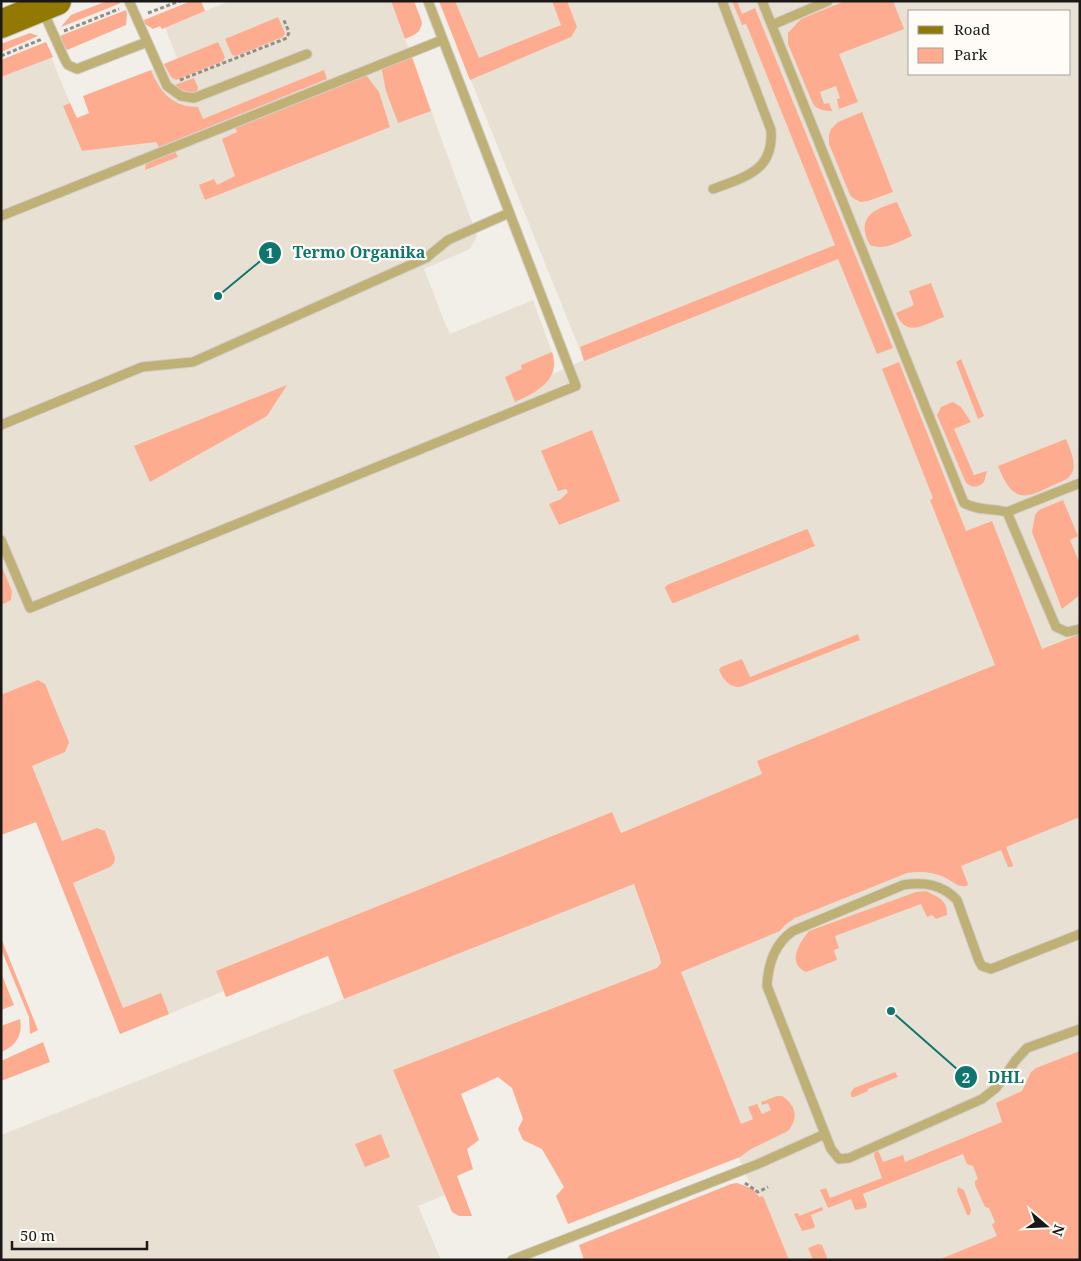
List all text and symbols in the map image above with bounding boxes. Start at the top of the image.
legend [908,10,1071,75]
text: Road [954,19,990,39]
text: Park [954,44,988,64]
callout: Termo Organika [258,237,436,268]
text: Termo Organika [293,241,426,263]
text: 1 [266,242,274,262]
callout: DHL [953,1062,1034,1093]
text: DHL [988,1066,1024,1088]
text: 2 [962,1067,970,1087]
north arrow [1021,1201,1071,1251]
scale bar [12,1218,148,1250]
text: N [1048,1222,1070,1239]
text: 50 m [20,1225,55,1245]

